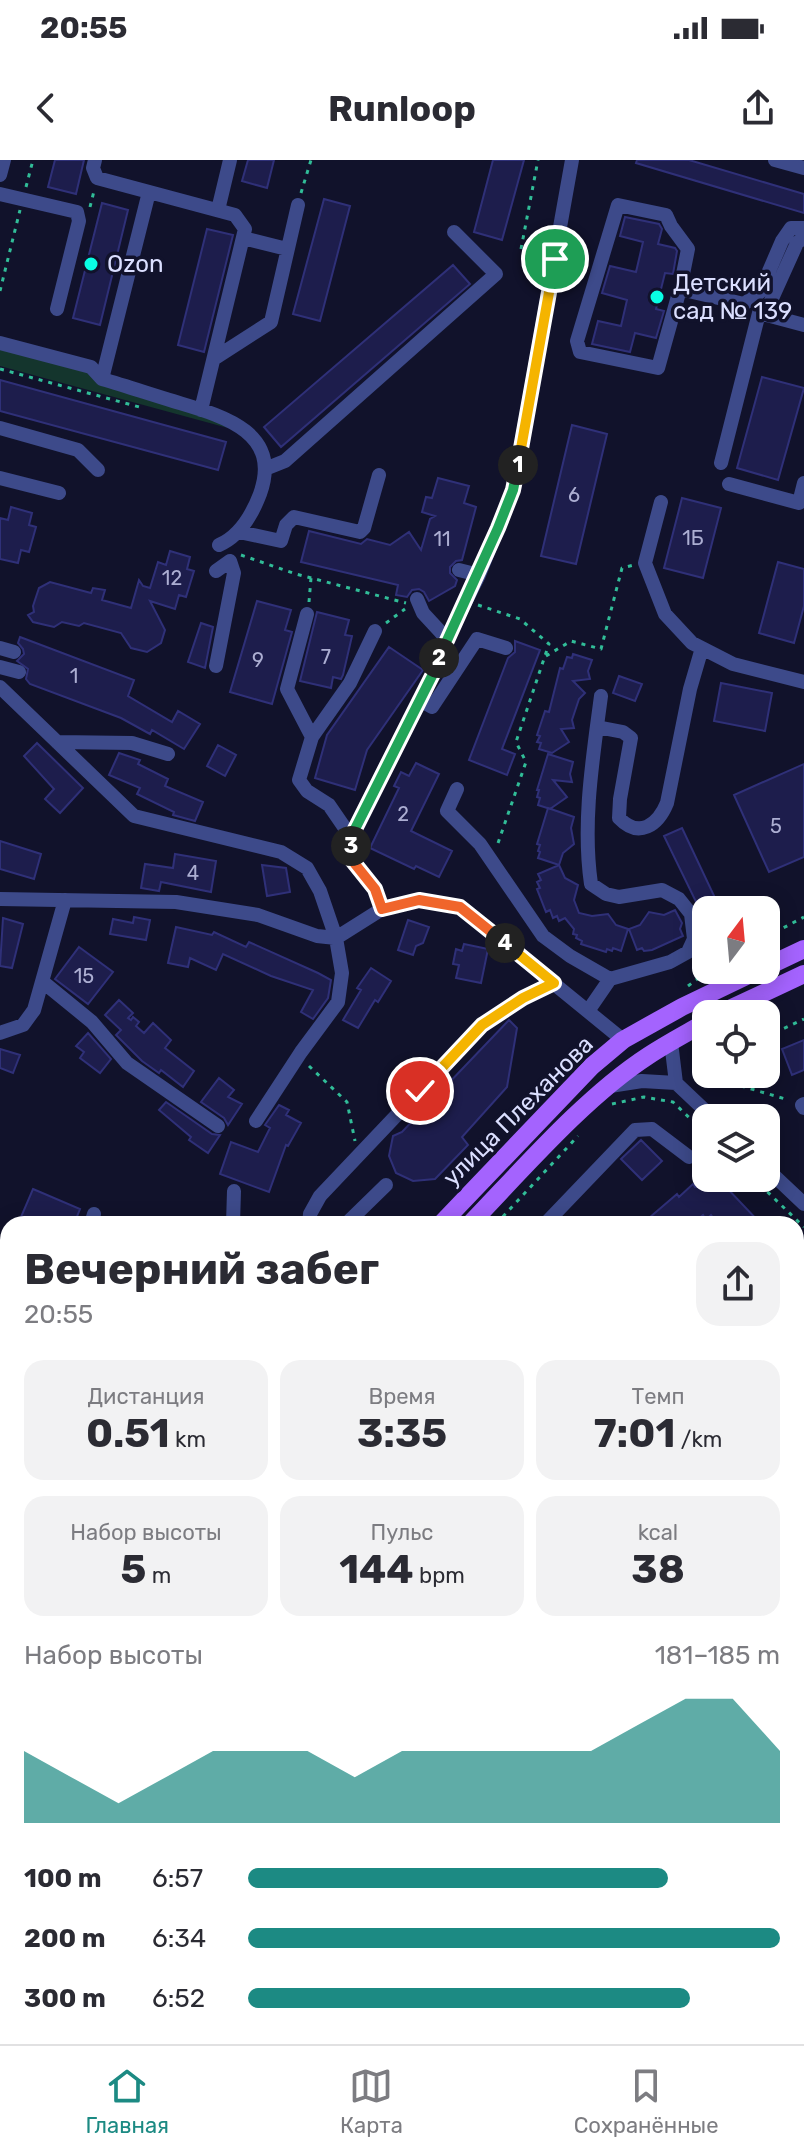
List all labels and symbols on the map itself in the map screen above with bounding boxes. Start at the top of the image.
pin [521,225,589,293]
place label: Ozon [107,250,164,278]
marker: Ozon [82,255,100,273]
place label: Детский сад № 139 [673,269,792,325]
marker: Детский сад № 139 [648,288,666,306]
pin: 1 [498,445,538,485]
house number: 6 [568,483,580,507]
house number: 1Б [682,526,704,550]
house number: 11 [433,527,451,551]
house number: 12 [162,566,182,590]
pin: 2 [419,638,459,678]
house number: 7 [321,645,331,669]
house number: 9 [252,648,264,672]
house number: 1 [70,664,78,688]
house number: 2 [397,802,409,826]
house number: 5 [770,814,782,838]
pin: 3 [331,826,371,866]
house number: 4 [187,861,199,885]
north arrow [692,896,780,984]
pin: 4 [485,923,525,963]
house number: 15 [74,964,94,988]
street label: улица Плеханова [437,1030,599,1192]
pin [386,1057,454,1125]

